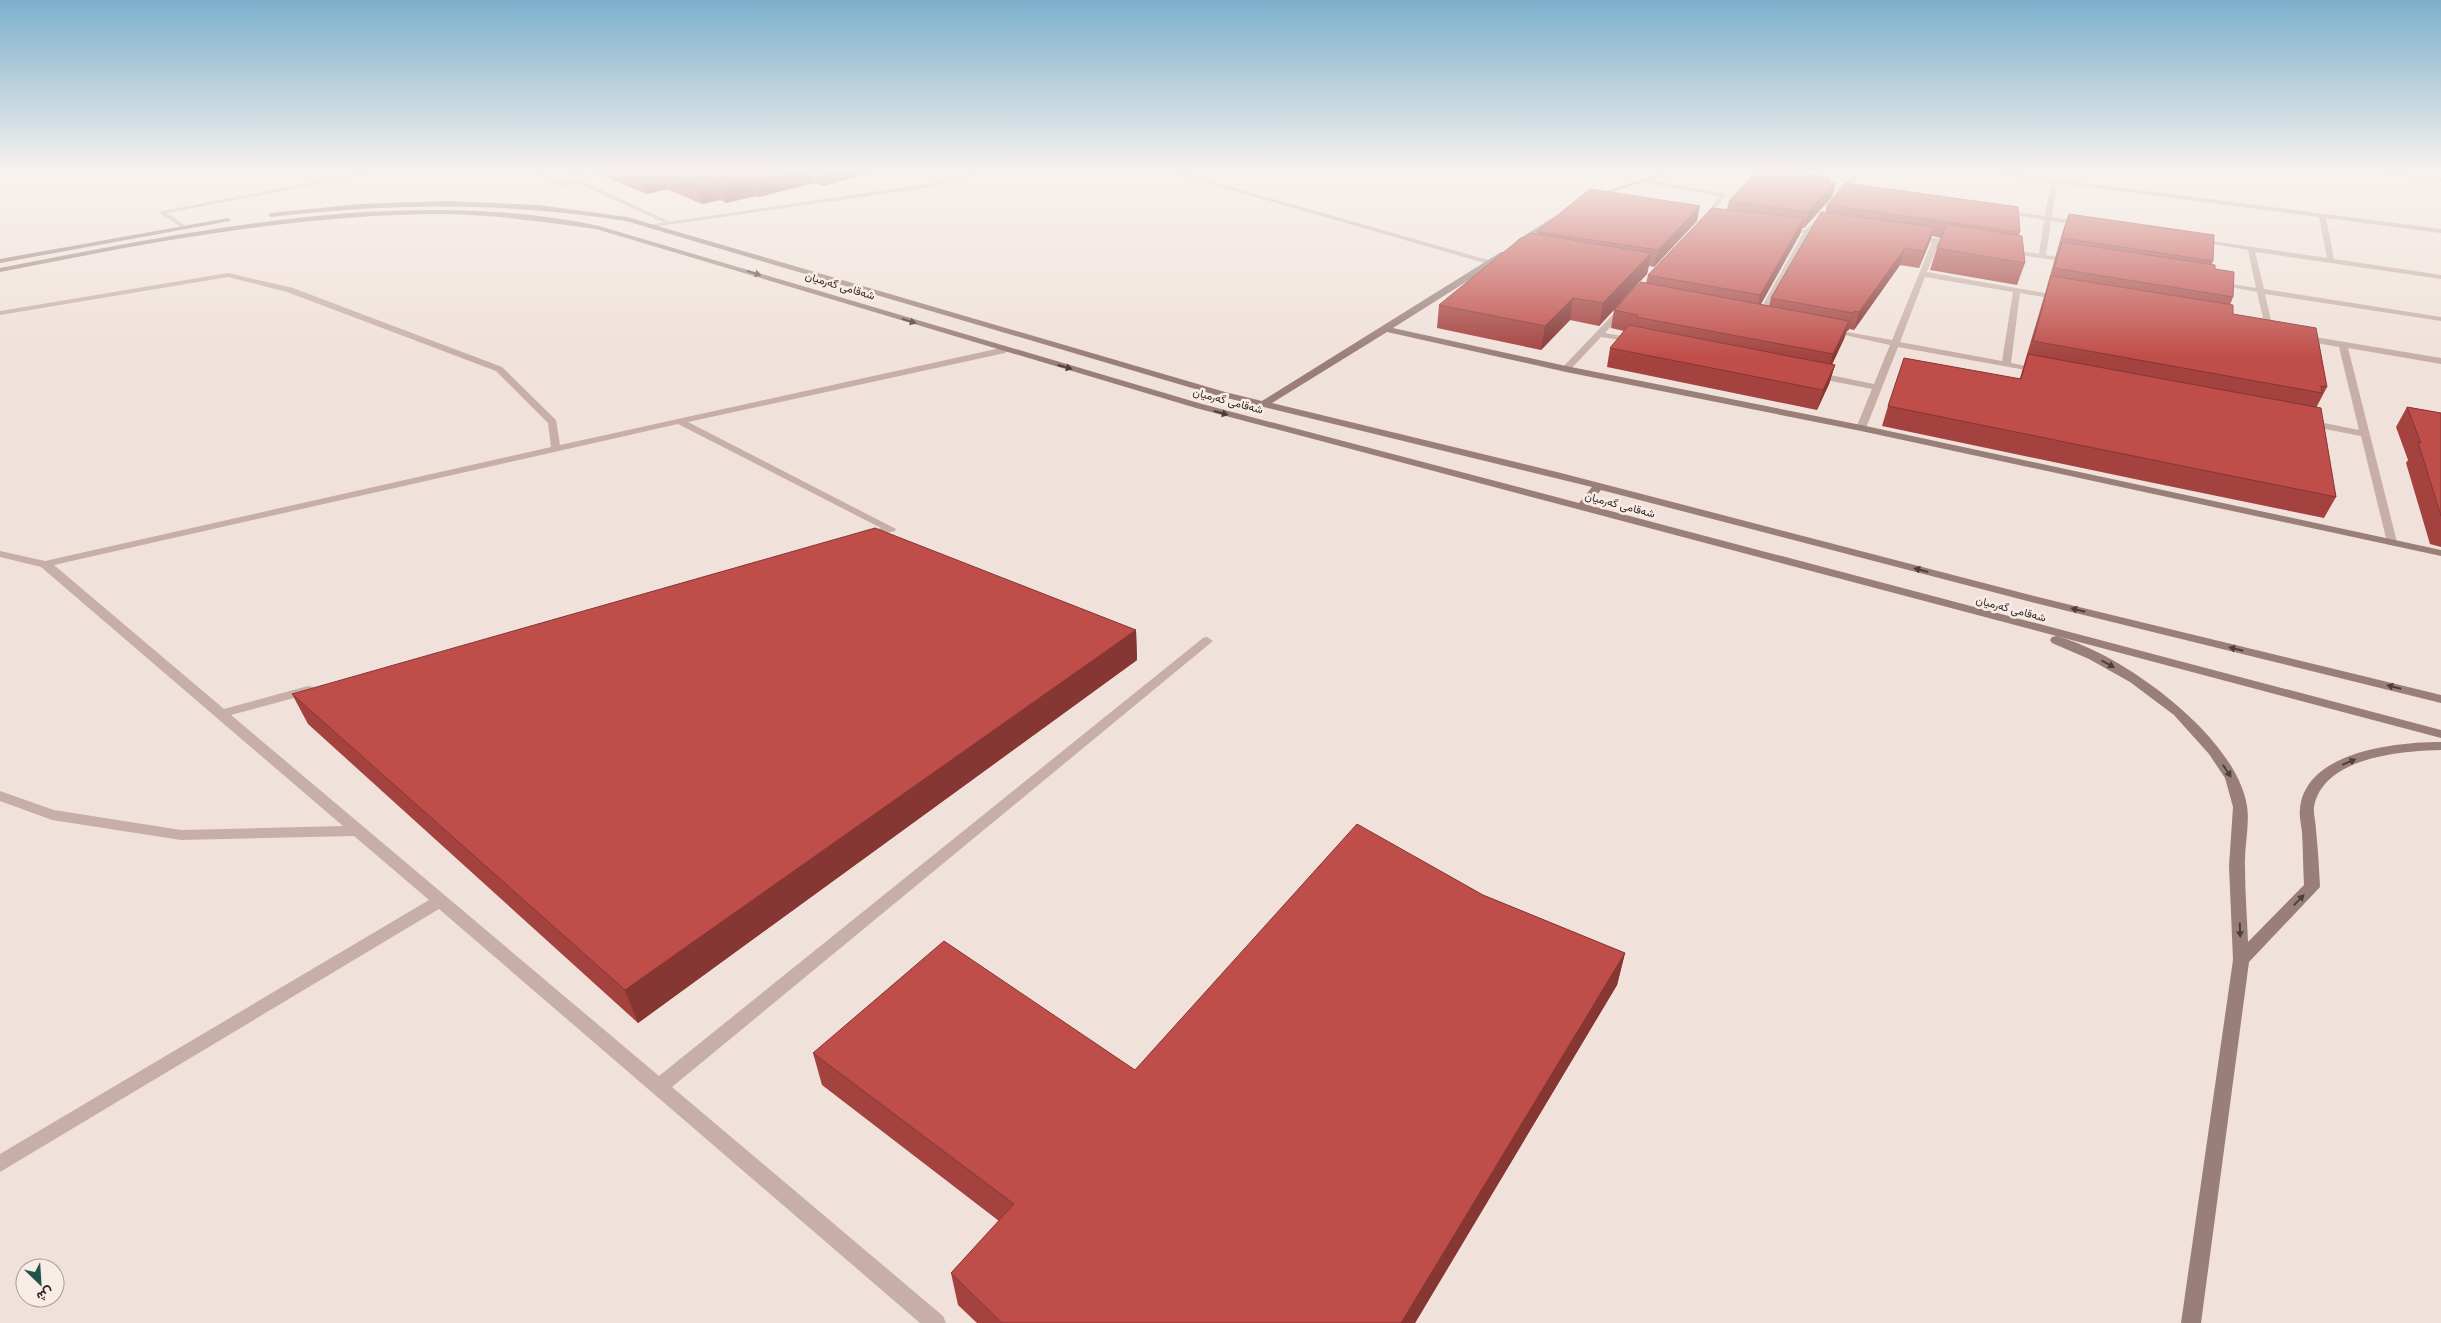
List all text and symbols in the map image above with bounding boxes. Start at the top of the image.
street label: شەقامی گەرمیان [804,269,877,303]
one-way arrow [747,270,762,278]
one-way arrow [902,317,917,325]
one-way arrow [1058,364,1073,372]
street label: شەقامی گەرمیان [1191,385,1265,417]
one-way arrow [1214,409,1229,417]
street label: شەقامی گەرمیان [1583,489,1657,521]
one-way arrow [1913,566,1928,574]
street label: شەقامی گەرمیان [1974,593,2048,625]
one-way arrow [2070,606,2085,614]
one-way arrow [2228,645,2243,653]
one-way arrow [2100,660,2115,668]
one-way arrow [2386,683,2401,691]
one-way arrow [2342,758,2357,766]
one-way arrow [2222,764,2232,778]
one-way arrow [2293,894,2305,906]
one-way arrow [2236,923,2244,939]
north arrow [15,1258,65,1308]
text: ش [34,1283,57,1306]

